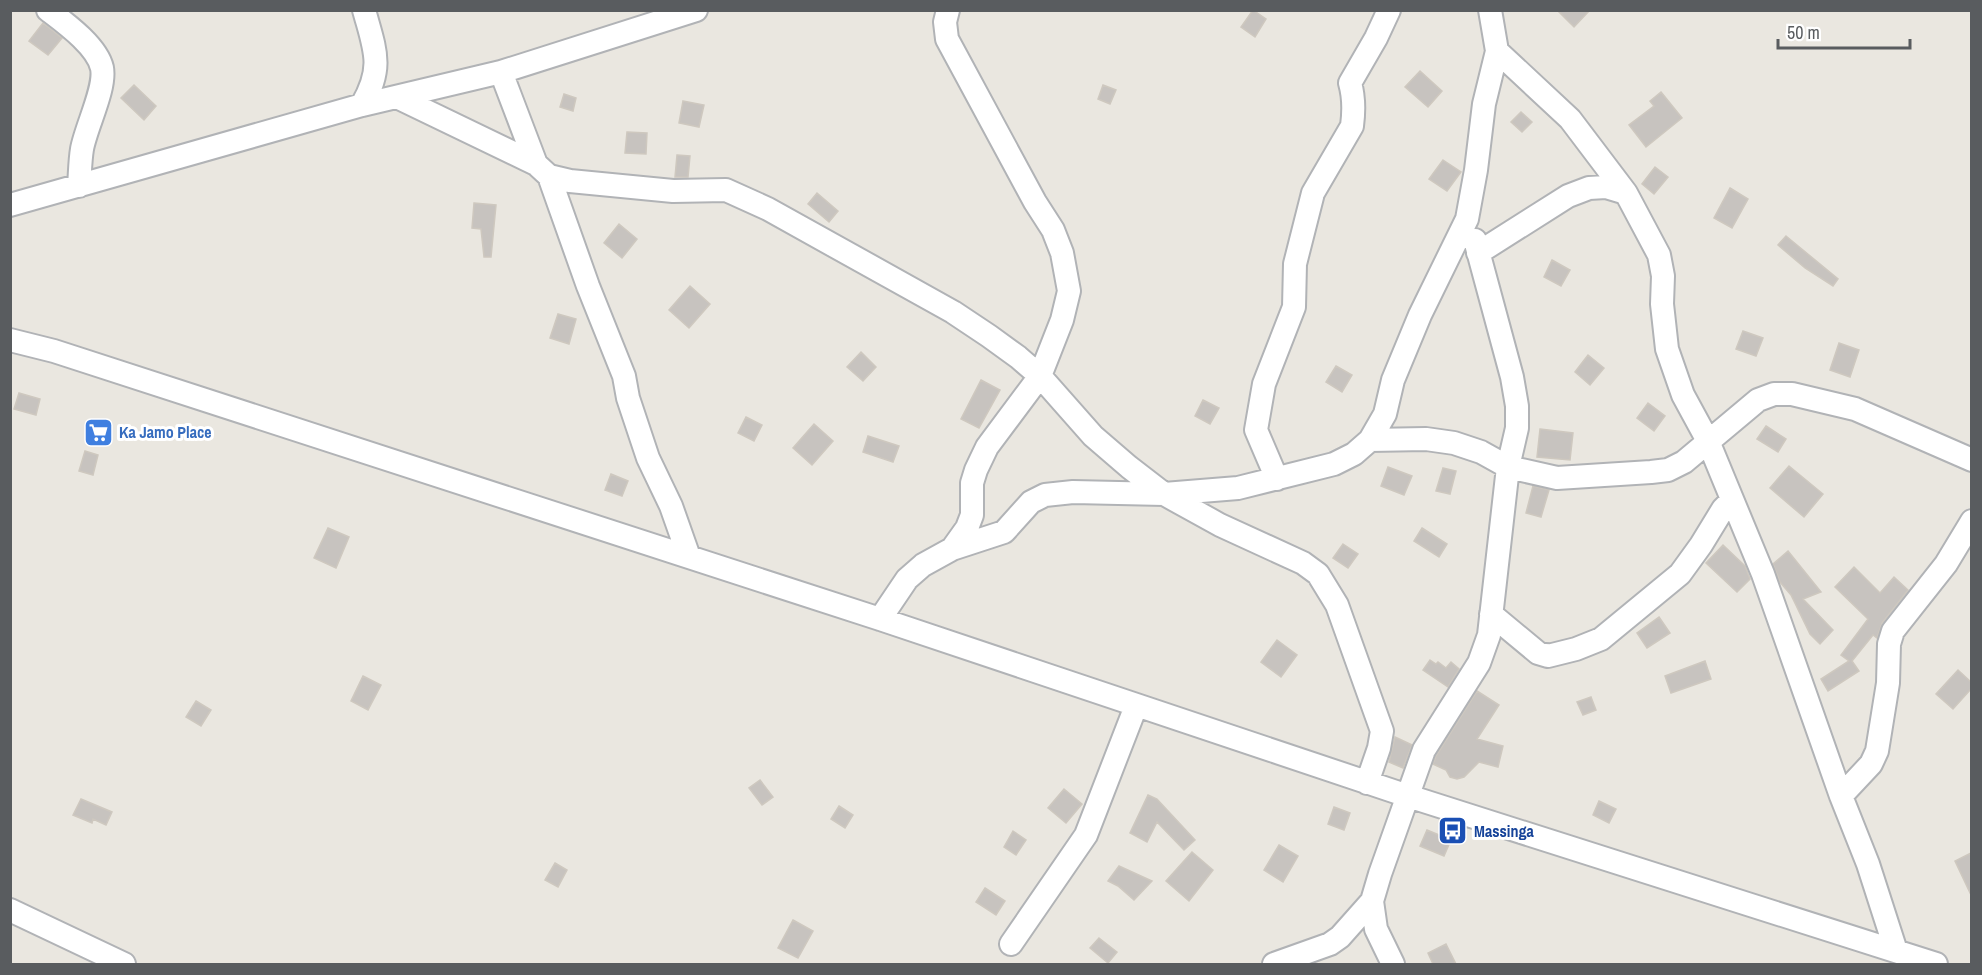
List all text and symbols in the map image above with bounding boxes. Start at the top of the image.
scale bar [1778,12,1910,50]
text: 50 m [1787,20,1820,45]
supermarket icon: Ka Jamo Place [82,416,114,448]
place label: Ka Jamo Place [119,421,212,443]
bus stop icon: Massinga [1437,815,1469,847]
place label: Massinga [1474,820,1534,842]

